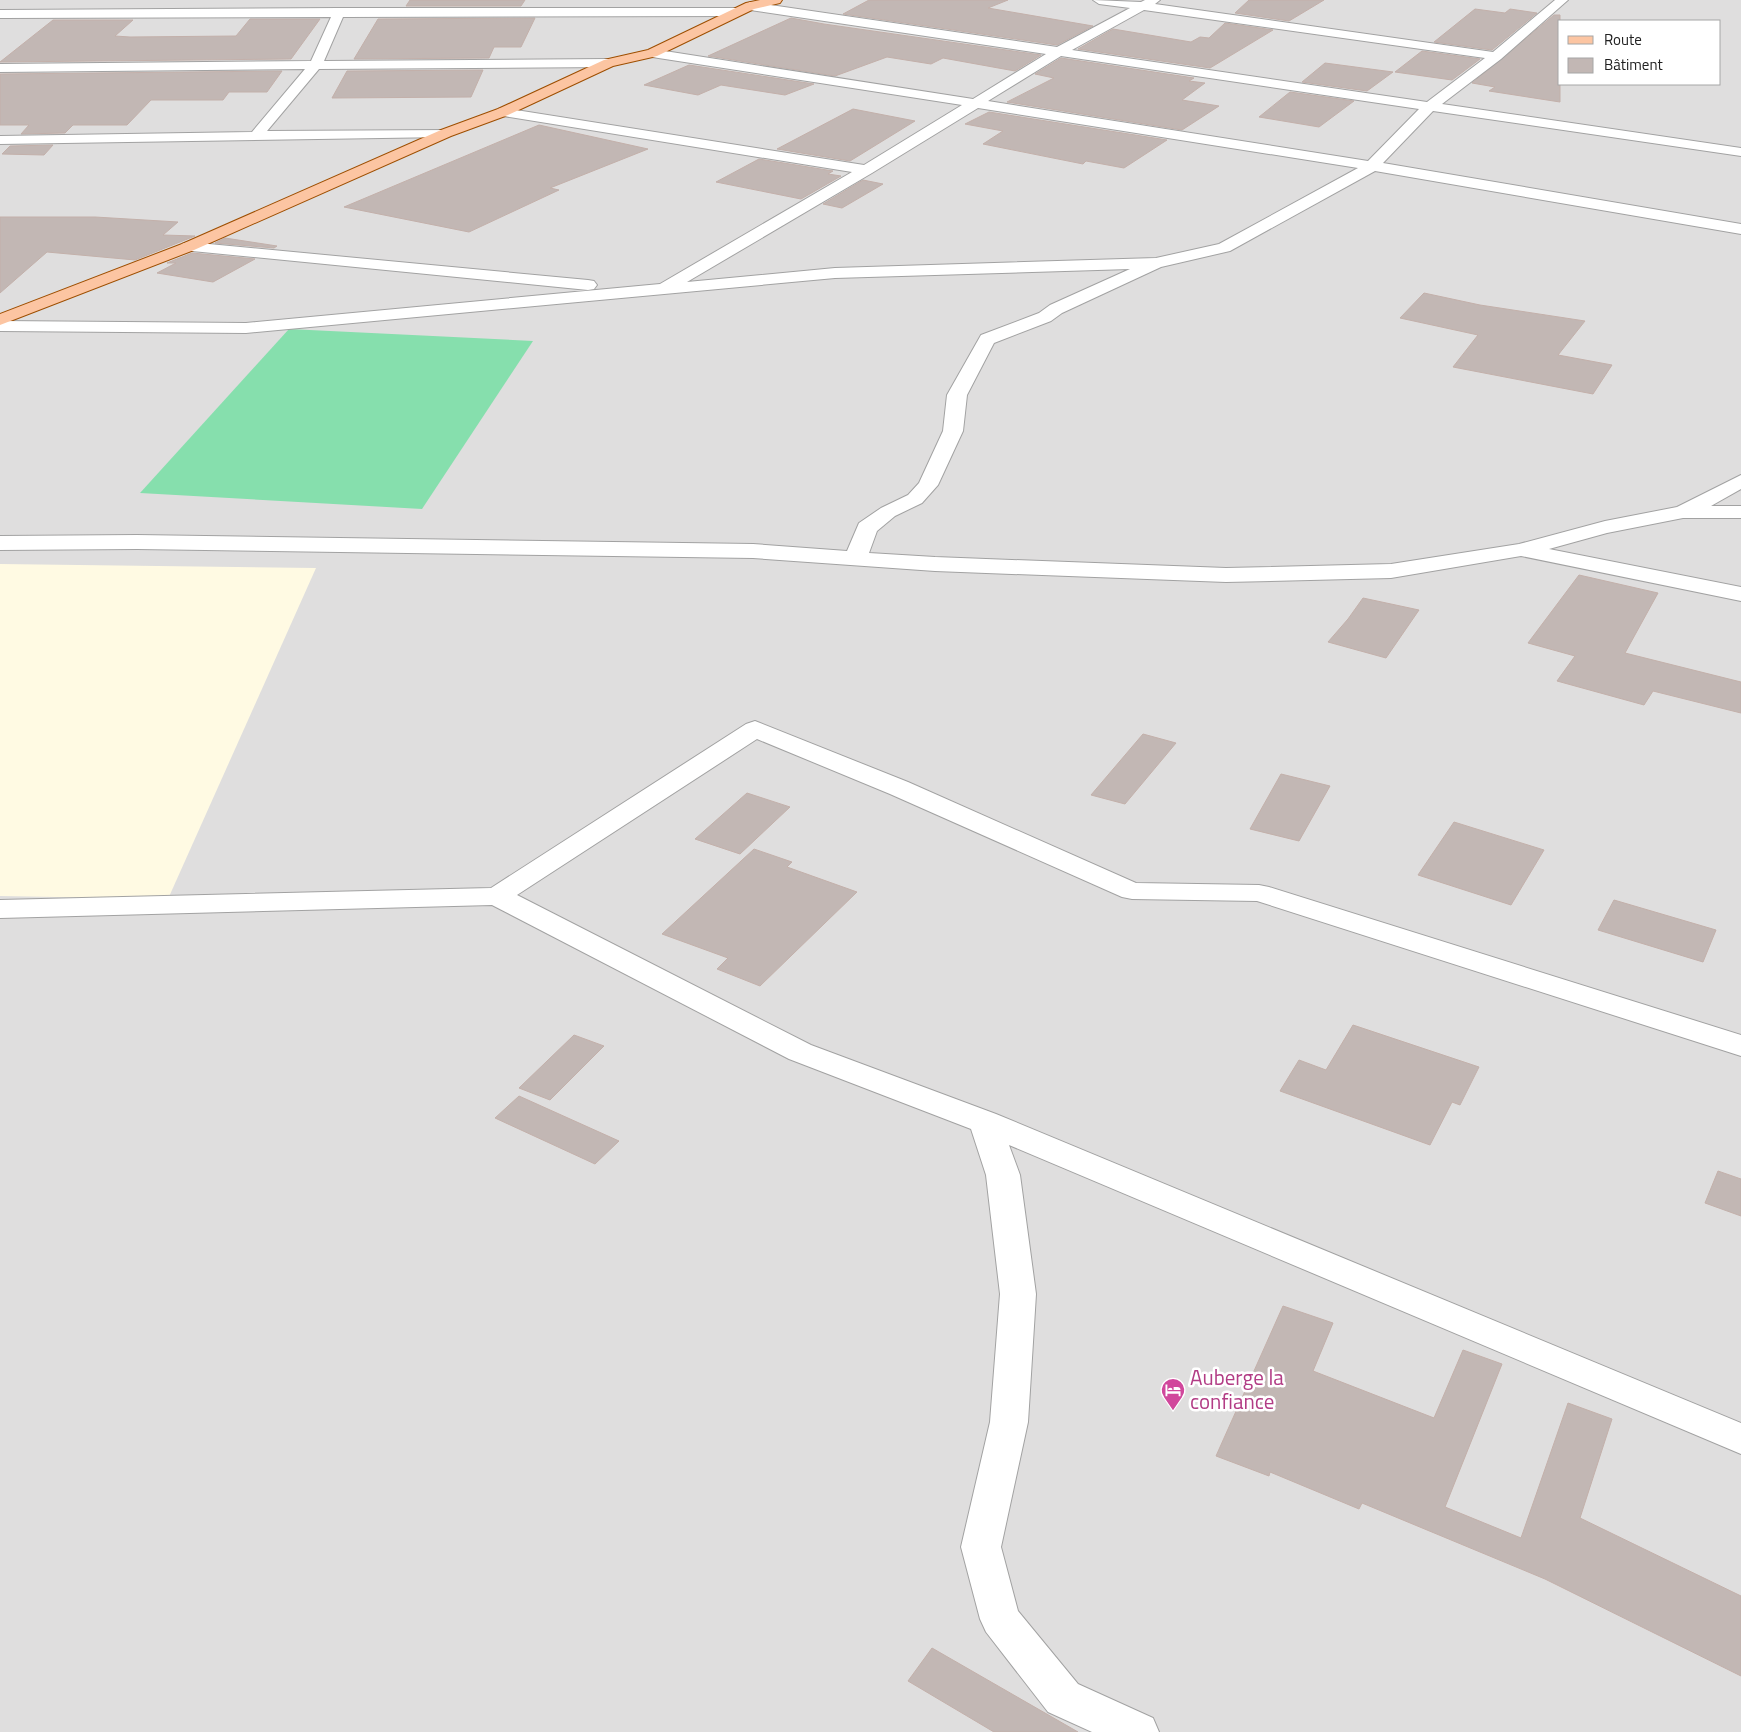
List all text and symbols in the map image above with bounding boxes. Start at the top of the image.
legend [1558,20,1721,85]
text: Route [1604,28,1642,51]
text: Bâtiment [1604,53,1663,76]
place label: Auberge la confiance [1190,1361,1284,1417]
hotel icon: Auberge la confiance [1160,1377,1186,1411]

